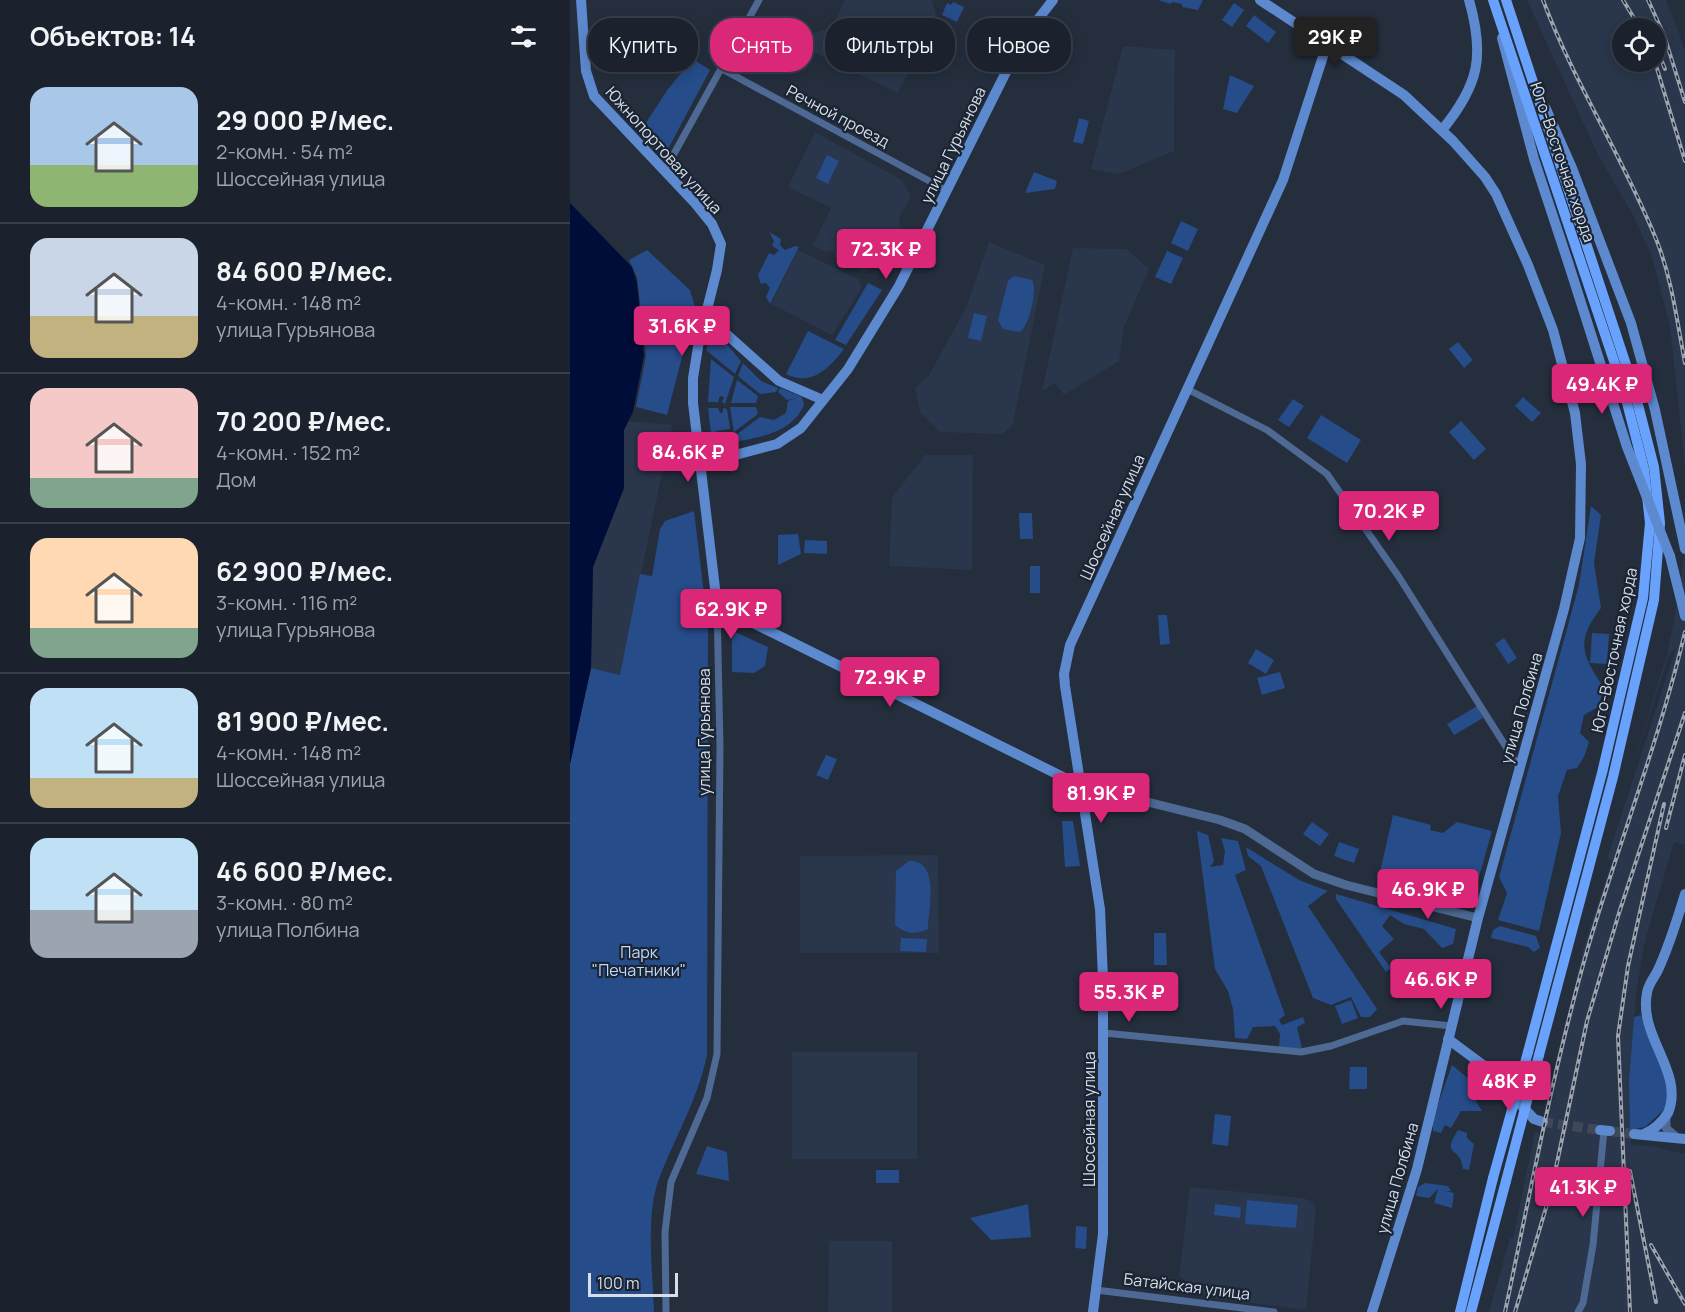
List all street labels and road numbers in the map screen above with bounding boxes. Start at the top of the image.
street label: Юго-Восточная хорда [1525,79,1601,245]
street label: Речной проезд [783,80,894,153]
street label: Южнопортовая улица [601,81,727,219]
street label: улица Гурьянова [915,83,991,207]
street label: Шоссейная улица [1074,451,1150,583]
street label: Юго-Восточная хорда [1586,566,1642,734]
street label: улица Полбина [1495,650,1547,766]
street label: улица Гурьянова [693,668,715,796]
street label: Шоссейная улица [1078,1051,1100,1187]
street label: улица Полбина [1371,1120,1423,1236]
street label: Батайская улица [1123,1267,1251,1305]

